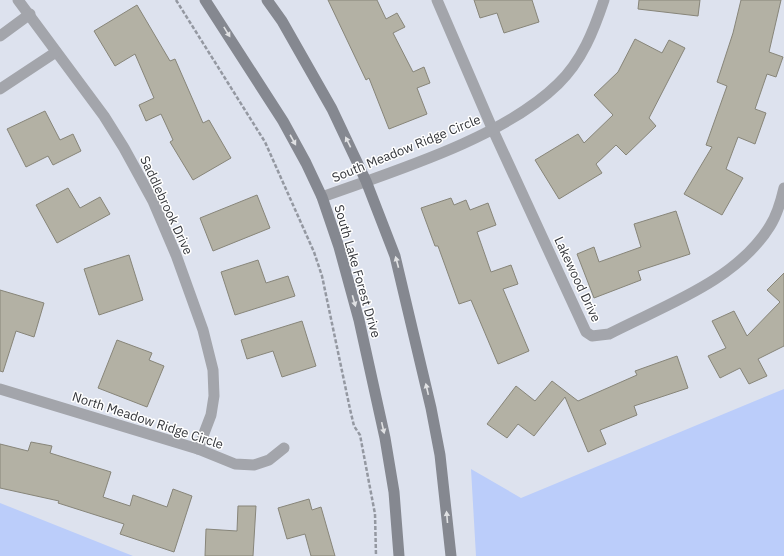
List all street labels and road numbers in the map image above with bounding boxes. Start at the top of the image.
street label: South Meadow Ridge Circle [329,111,483,186]
street label: Saddlebrook Drive [136,153,197,257]
street label: South Lake Forest Drive [330,203,385,340]
street label: Lakewood Drive [550,234,605,325]
street label: North Meadow Ridge Circle [70,388,226,453]

